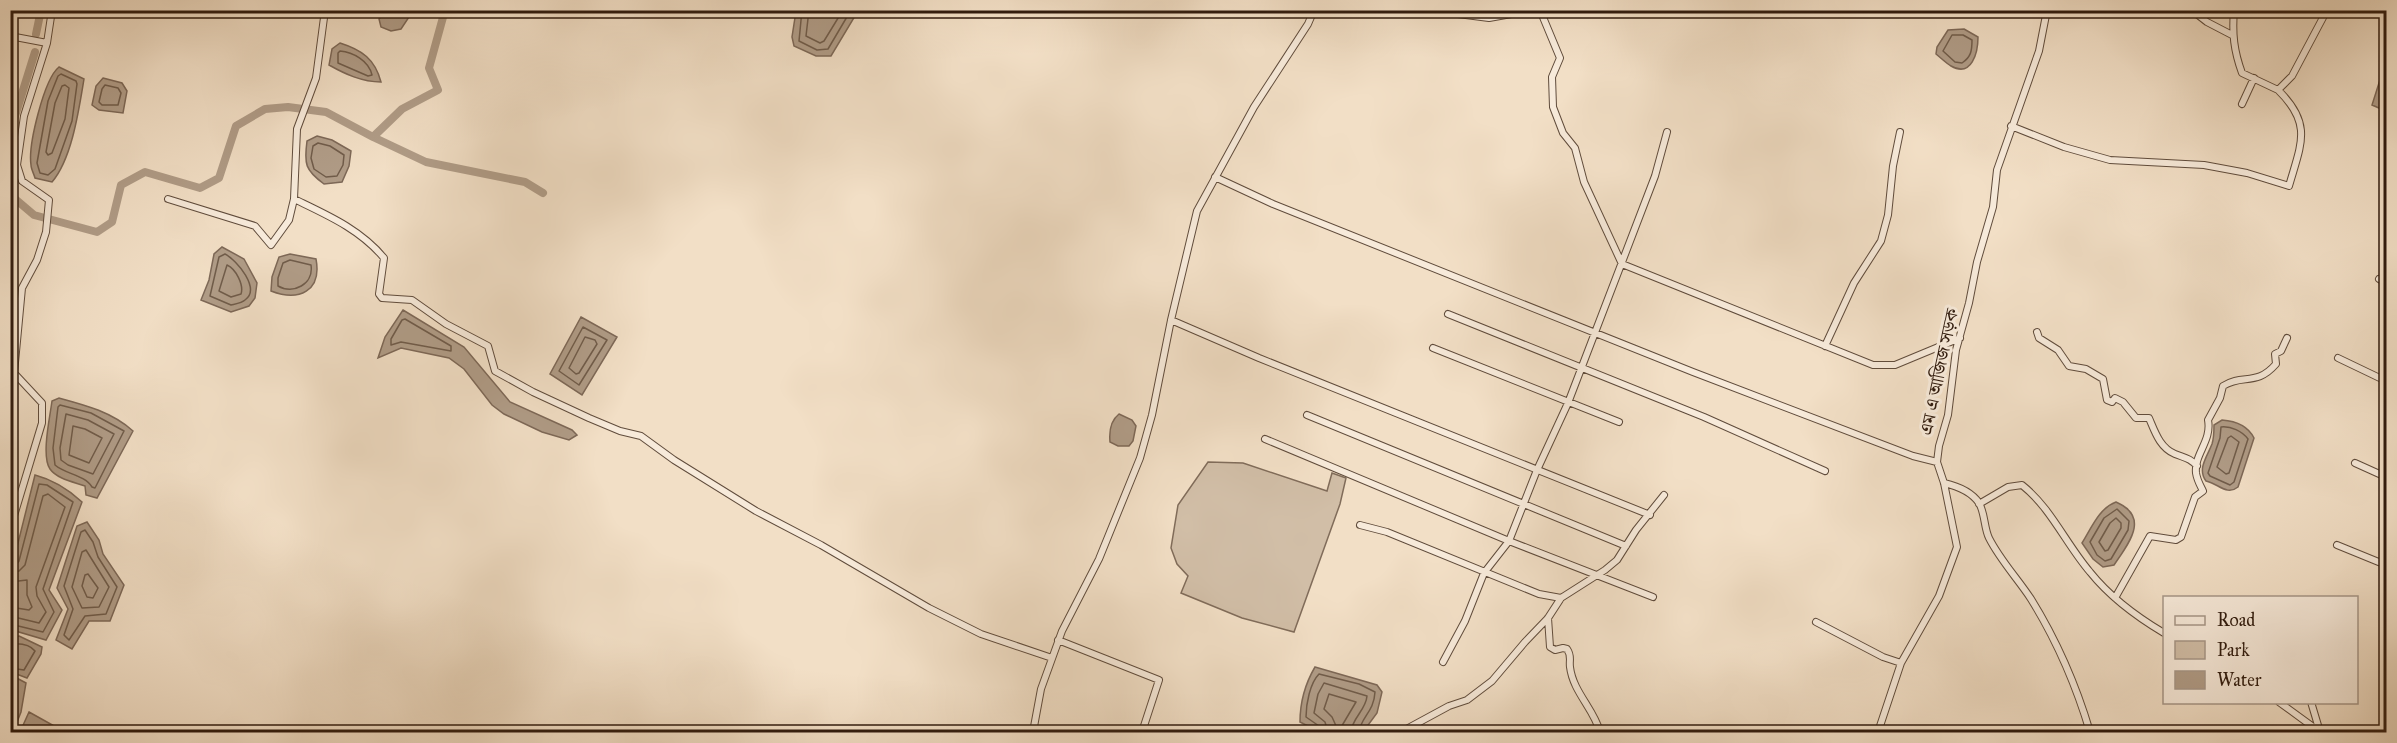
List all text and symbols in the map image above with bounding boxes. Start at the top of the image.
street label: এম এ আজিজ সড়ক [1915,305,1963,437]
legend [2163,596,2358,704]
text: Road [2217,609,2255,631]
text: Park [2217,639,2250,661]
text: Water [2217,669,2262,691]

